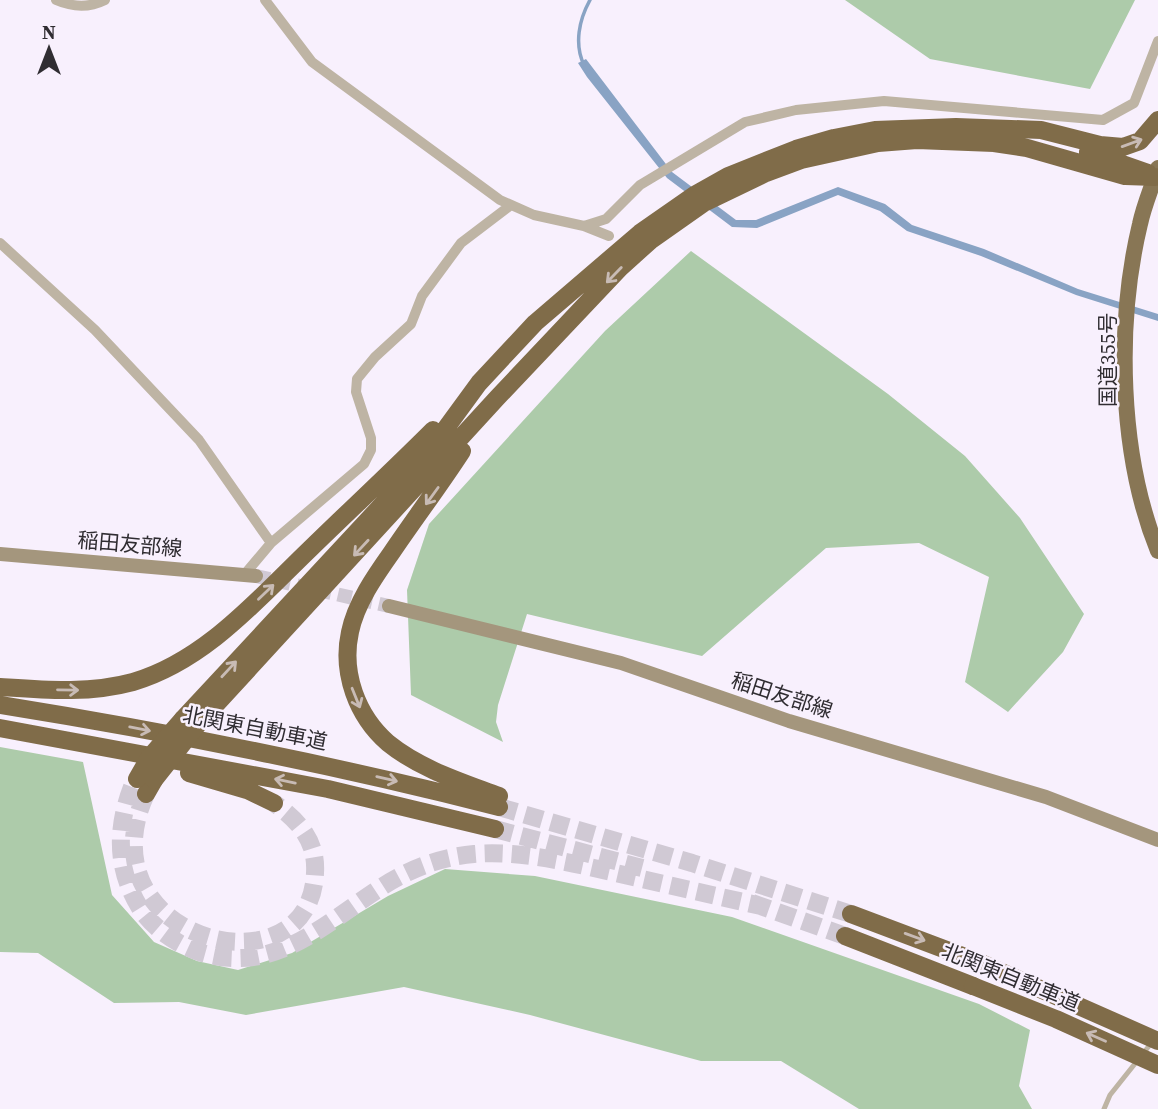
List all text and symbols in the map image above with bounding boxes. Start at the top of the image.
north arrow [14,14,84,84]
text: N [42,19,56,45]
one-way arrow [1121,136,1142,148]
one-way arrow [605,266,622,283]
street label: 国道355号 [1093,313,1122,407]
one-way arrow [424,486,439,504]
street label: 稲田友部線 [76,525,184,563]
one-way arrow [352,539,369,556]
one-way arrow [257,583,274,600]
one-way arrow [221,660,237,678]
street label: 稲田友部線 [728,665,836,725]
one-way arrow [56,684,79,697]
one-way arrow [351,687,364,708]
street label: 北関東自動車道 [180,700,330,756]
one-way arrow [128,723,151,736]
one-way arrow [274,773,297,787]
one-way arrow [375,773,398,786]
one-way arrow [903,932,925,945]
street label: 北関東自動車道 [937,936,1085,1018]
one-way arrow [1086,1030,1107,1043]

